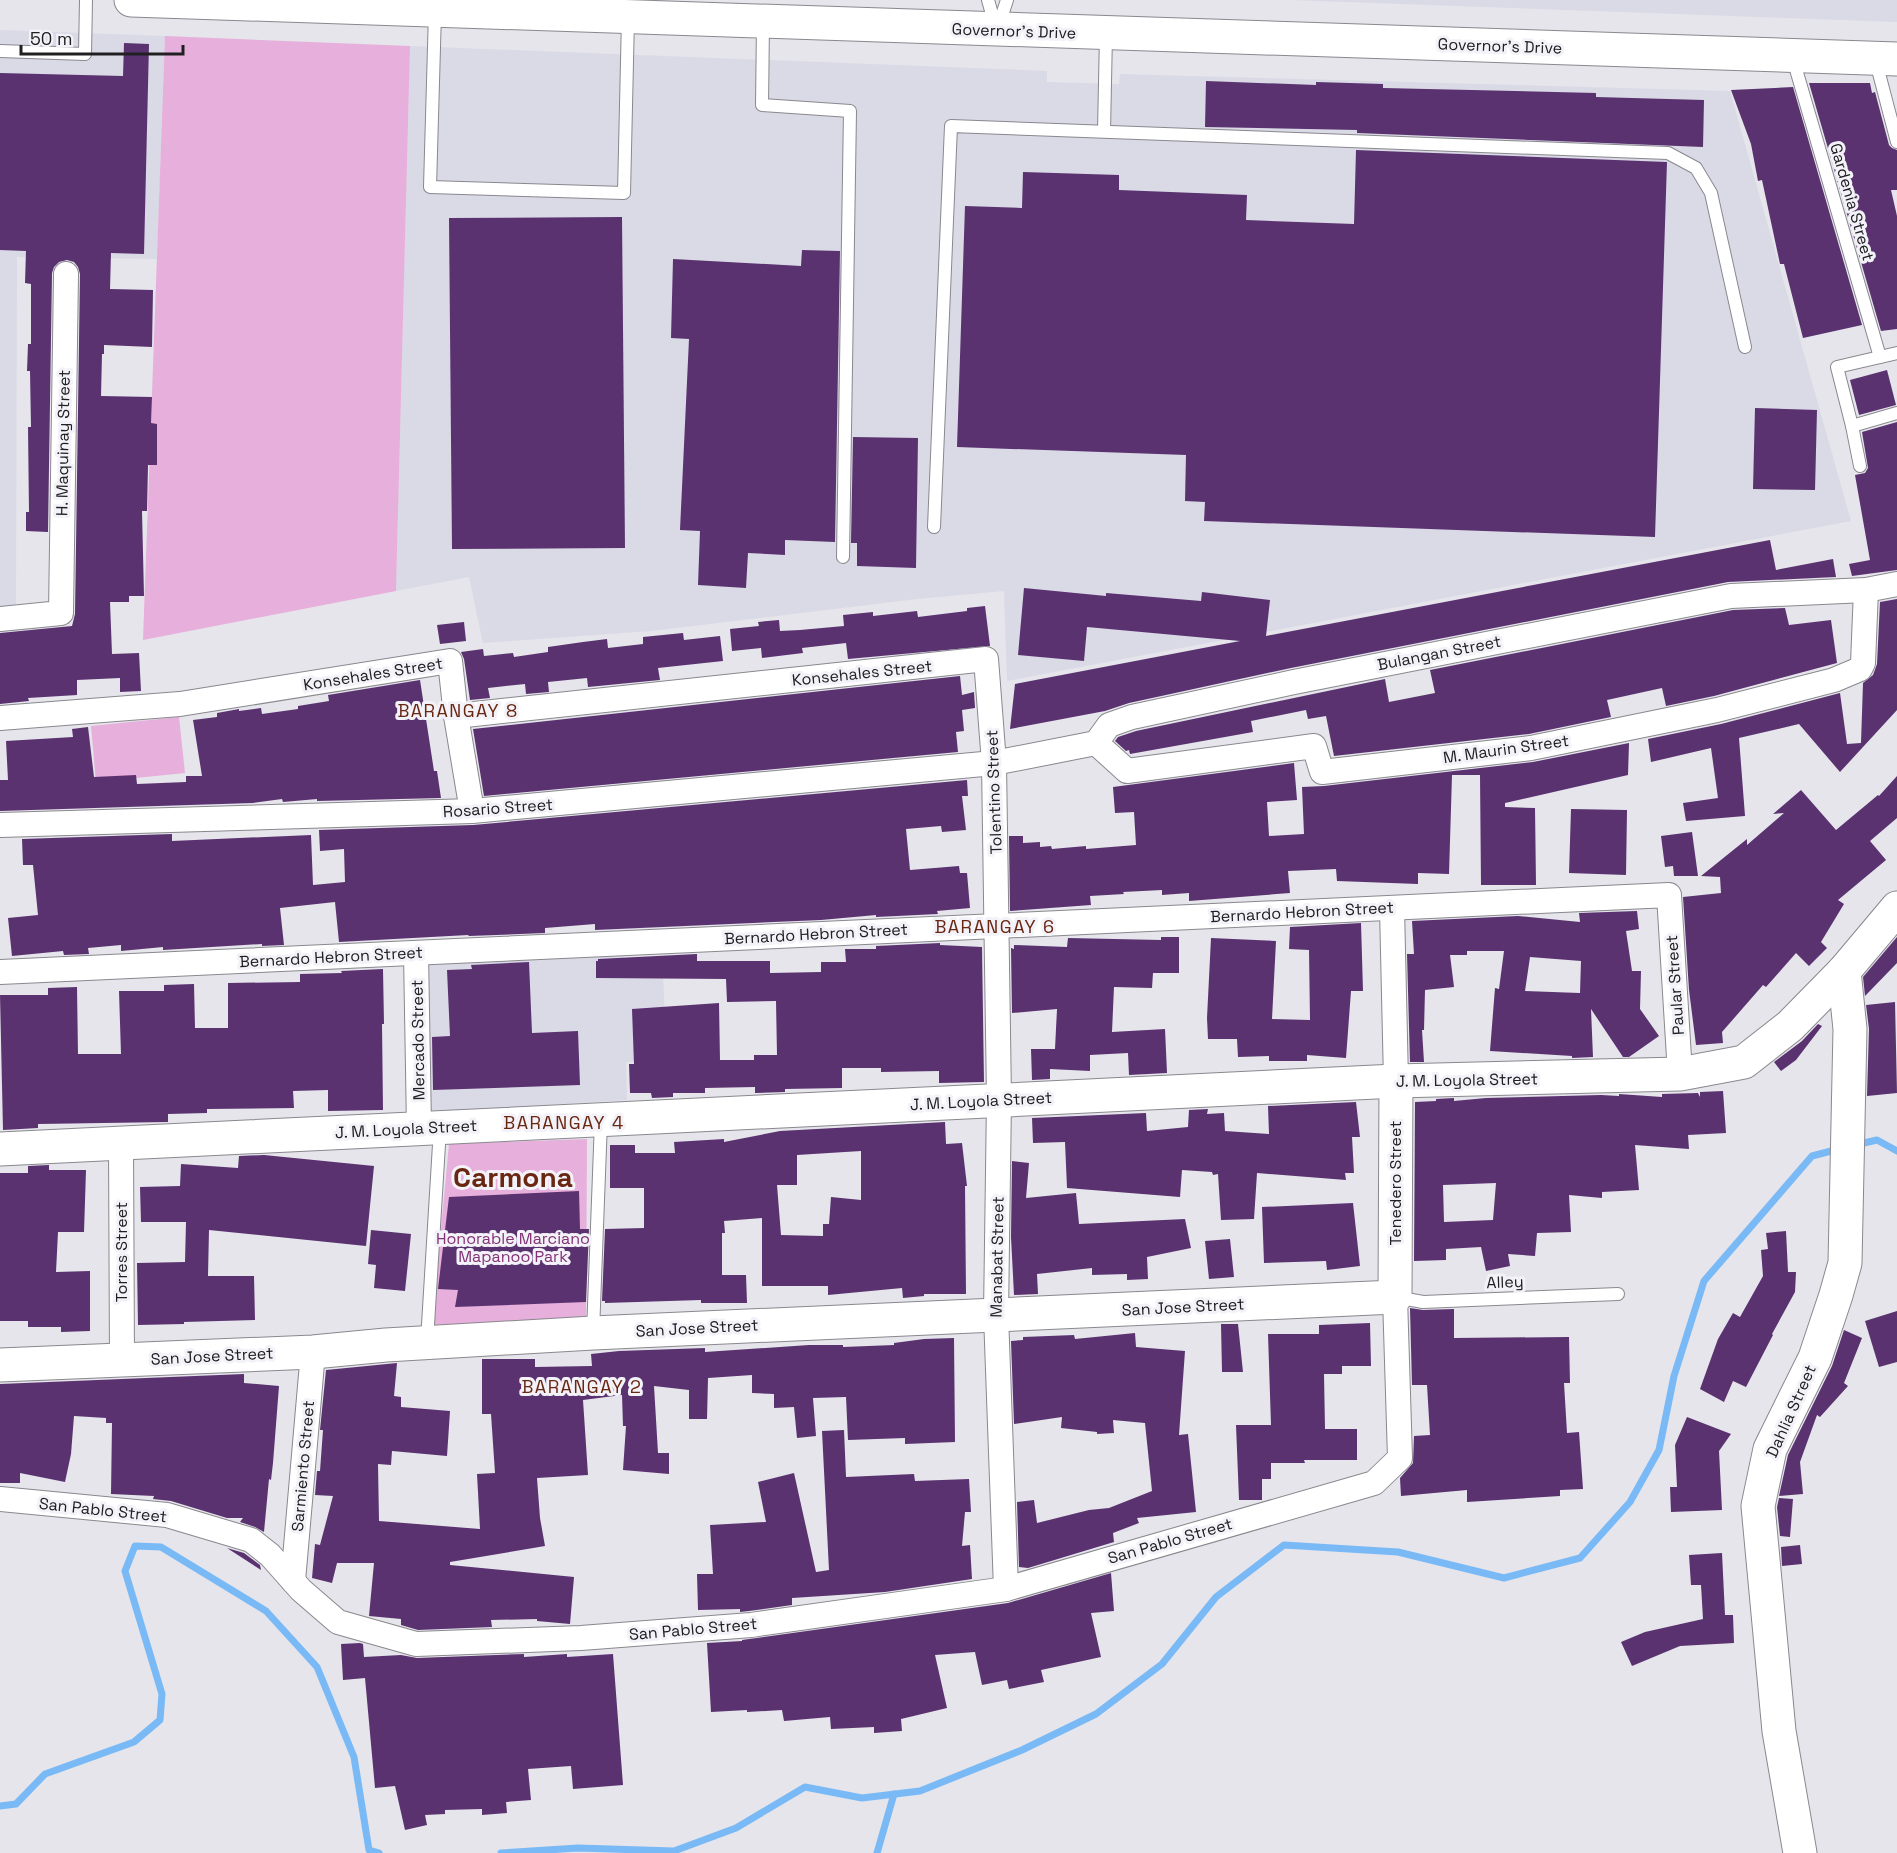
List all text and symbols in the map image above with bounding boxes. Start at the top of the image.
scale bar [21,18,183,56]
street label: Governor's Drive [951,18,1077,44]
text: 50 m [30,27,72,50]
street label: Governor's Drive [1437,33,1563,59]
street label: Gardenia Street [1825,141,1879,263]
street label: H. Maquinay Street [51,370,75,516]
street label: Bulangan Street [1375,631,1503,675]
street label: Konsehales Street [302,653,444,695]
street label: Konsehales Street [791,655,933,691]
district label: BARANGAY 8 [397,699,519,722]
street label: Tolentino Street [981,729,1007,855]
street label: M. Maurin Street [1442,730,1570,768]
street label: Rosario Street [442,794,554,822]
street label: Bernardo Hebron Street [1210,897,1394,927]
district label: BARANGAY 6 [934,915,1056,938]
street label: Bernardo Hebron Street [724,919,908,949]
street label: Paular Street [1661,934,1689,1036]
street label: Bernardo Hebron Street [239,942,423,972]
street label: Mercado Street [406,979,430,1101]
street label: J. M. Loyola Street [1396,1068,1538,1092]
street label: J. M. Loyola Street [909,1087,1053,1115]
district label: BARANGAY 4 [503,1111,625,1134]
street label: J. M. Loyola Street [334,1115,478,1143]
street label: Tenedero Street [1385,1121,1406,1245]
district label: Carmona [453,1159,573,1195]
street label: Manabat Street [985,1196,1009,1318]
street label: Torres Street [111,1202,132,1302]
park label: Honorable Marciano Mapanoo Park [436,1228,590,1267]
street label: Alley [1486,1271,1524,1293]
street label: San Jose Street [1121,1293,1245,1321]
street label: San Jose Street [635,1314,759,1342]
street label: San Jose Street [150,1342,274,1370]
street label: Dahlia Street [1761,1361,1821,1461]
district label: BARANGAY 2 [522,1375,642,1398]
street label: Sarmiento Street [287,1399,319,1533]
street label: San Pablo Street [38,1493,168,1527]
street label: San Pablo Street [1105,1513,1235,1569]
street label: San Pablo Street [628,1613,758,1645]

